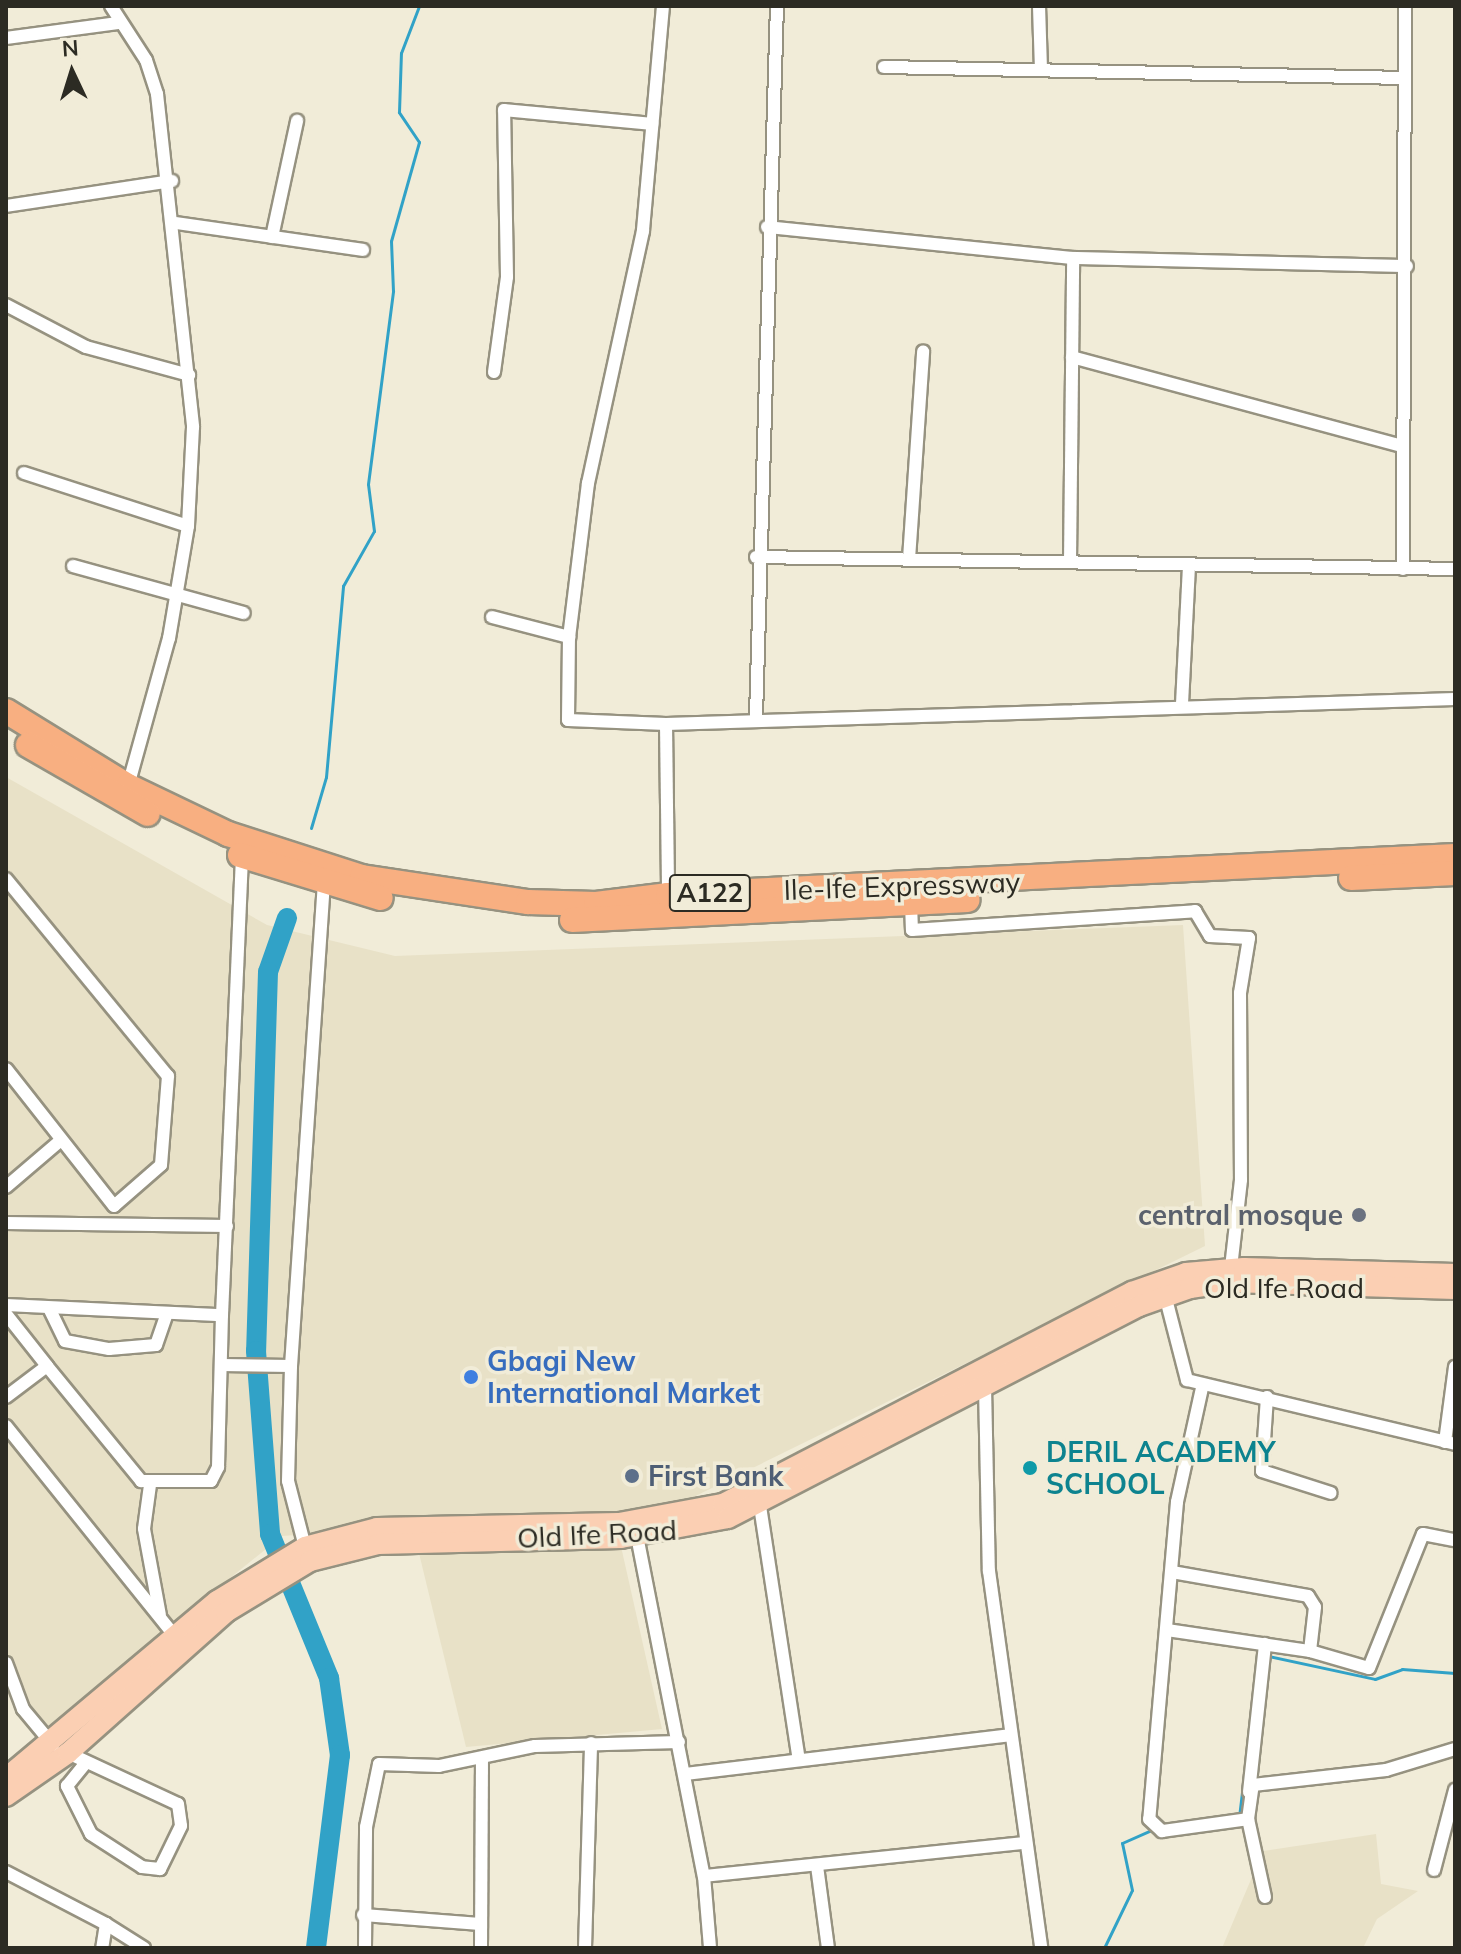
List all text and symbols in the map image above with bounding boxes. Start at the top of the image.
north arrow [32,32,112,112]
text: N [61,34,80,63]
street label: Ile-Ife Expressway [783,865,1021,907]
road number: A122 [668,871,752,915]
place label: central mosque [1138,1198,1343,1232]
marker: central mosque [1350,1206,1368,1224]
street label: Old Ife Road [1204,1271,1364,1305]
place label: Gbagi New International Market [487,1344,760,1410]
marker: Gbagi New International Market [462,1368,480,1386]
place label: DERIL ACADEMY SCHOOL [1046,1435,1275,1501]
place label: First Bank [648,1459,783,1493]
marker: DERIL ACADEMY SCHOOL [1021,1459,1039,1477]
marker: First Bank [623,1467,641,1485]
street label: Old Ife Road [516,1513,678,1555]

